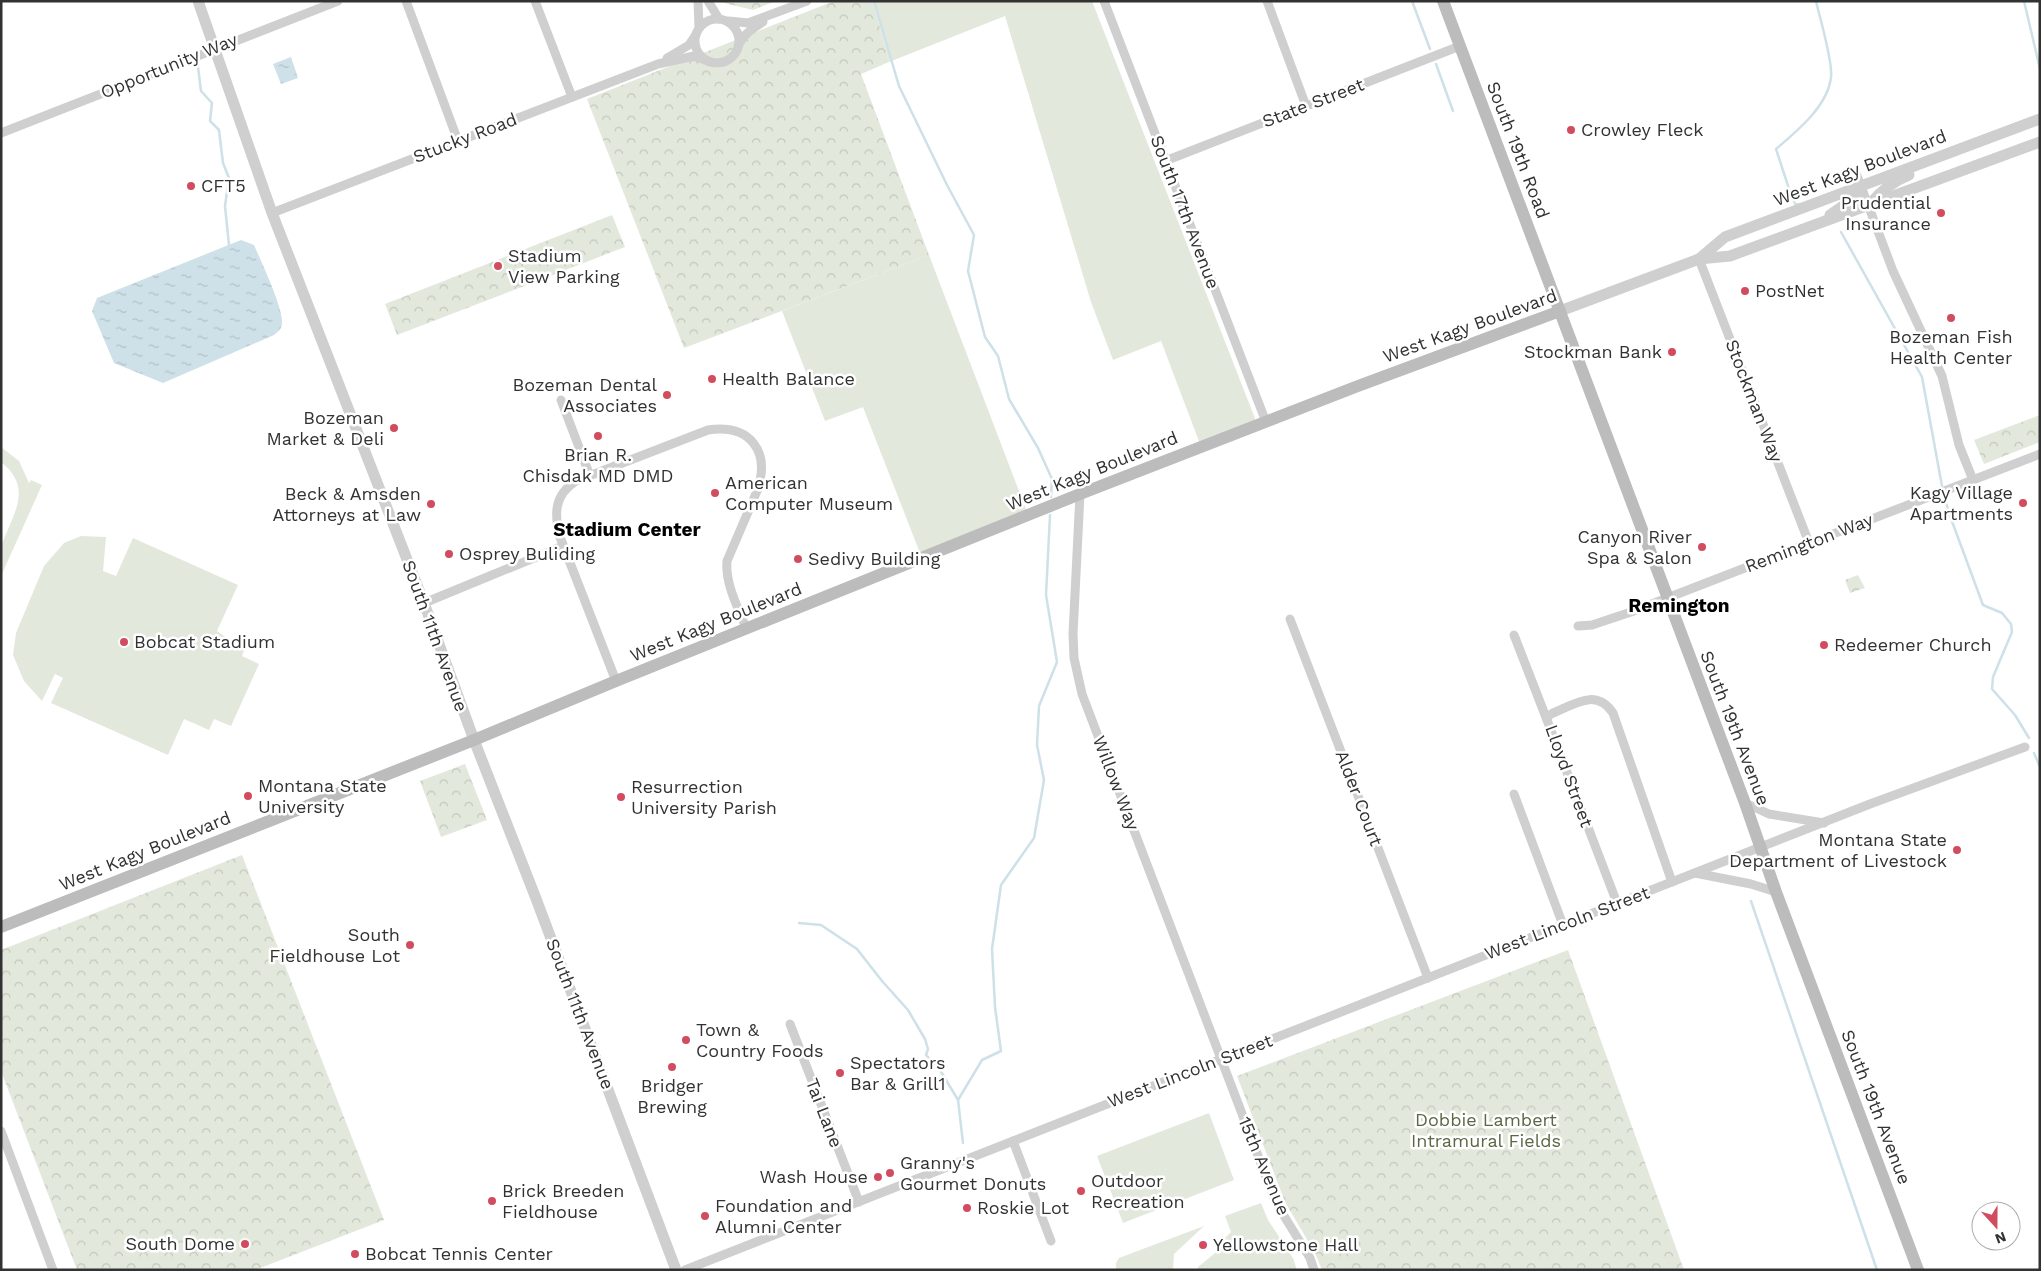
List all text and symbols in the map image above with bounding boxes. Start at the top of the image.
street label: Opportunity Way [97,28,241,103]
street label: State Street [1259,73,1367,132]
street label: South 19th Road [1483,78,1554,221]
street label: Stucky Road [410,108,520,167]
place label: Crowley Fleck [1581,119,1704,140]
marker: Crowley Fleck [1565,124,1577,136]
street label: West Kagy Boulevard [1770,125,1949,210]
street label: South 17th Avenue [1146,132,1224,292]
place label: CFT5 [201,175,246,196]
marker: CFT5 [185,180,197,192]
place label: Prudential Insurance [1841,192,1931,234]
marker: Prudential Insurance [1935,207,1947,219]
place label: Stadium View Parking [508,245,620,287]
marker: Stadium View Parking [492,260,504,272]
place label: PostNet [1755,280,1825,301]
street label: West Kagy Boulevard [1380,284,1560,367]
marker: PostNet [1739,285,1751,297]
marker: Bozeman Fish Health Center [1945,312,1957,324]
place label: Bozeman Fish Health Center [1889,326,2013,368]
street label: Stockman Way [1721,336,1788,466]
place label: Stockman Bank [1524,341,1662,362]
marker: Stockman Bank [1666,346,1678,358]
place label: Health Balance [722,368,855,389]
marker: Health Balance [706,373,718,385]
place label: Bozeman Dental Associates [512,374,657,416]
marker: Bozeman Dental Associates [661,389,673,401]
place label: Bozeman Market & Deli [267,407,384,449]
marker: Bozeman Market & Deli [388,422,400,434]
street label: West Kagy Boulevard [1003,426,1181,515]
marker: Brian R. Chisdak MD DMD [592,430,604,442]
place label: Brian R. Chisdak MD DMD [522,444,674,486]
place label: American Computer Museum [725,472,893,514]
place label: Kagy Village Apartments [1910,482,2013,524]
place label: Beck & Amsden Attorneys at Law [273,483,421,525]
marker: American Computer Museum [709,487,721,499]
marker: Kagy Village Apartments [2017,497,2029,509]
marker: Beck & Amsden Attorneys at Law [425,498,437,510]
street label: Remington Way [1742,508,1876,577]
district label: Stadium Center [553,518,701,541]
place label: Canyon River Spa & Salon [1577,526,1692,568]
marker: Canyon River Spa & Salon [1696,541,1708,553]
place label: Osprey Buliding [459,543,596,564]
marker: Osprey Buliding [443,548,455,560]
place label: Sedivy Building [808,548,941,569]
marker: Sedivy Building [792,553,804,565]
street label: South 11th Avenue [398,557,473,714]
street label: West Kagy Boulevard [627,577,805,666]
district label: Remington [1628,594,1730,617]
place label: Bobcat Stadium [134,631,275,652]
place label: Redeemer Church [1834,634,1992,655]
marker: Bobcat Stadium [118,636,130,648]
marker: Redeemer Church [1818,639,1830,651]
street label: South 19th Avenue [1696,648,1775,808]
street label: Lloyd Street [1541,722,1598,830]
street label: Willow Way [1089,733,1144,834]
street label: Alder Court [1332,747,1387,849]
place label: Montana State University [258,775,387,817]
place label: Resurrection University Parish [631,776,777,818]
marker: Montana State University [242,790,254,802]
marker: Resurrection University Parish [615,791,627,803]
street label: West Kagy Boulevard [56,806,234,895]
place label: Montana State Department of Livestock [1729,829,1947,871]
marker: Montana State Department of Livestock [1951,844,1963,856]
street label: West Lincoln Street [1481,881,1653,964]
place label: South Fieldhouse Lot [269,924,400,966]
street label: South 11th Avenue [542,936,619,1092]
marker: South Fieldhouse Lot [404,939,416,951]
place label: Town & Country Foods [696,1019,824,1061]
street label: South 19th Avenue [1837,1027,1916,1187]
street label: West Lincoln Street [1104,1029,1276,1112]
marker: Town & Country Foods [680,1034,692,1046]
place label: Spectators Bar & Grill1 [850,1052,946,1094]
marker: Bridger Brewing [666,1061,678,1073]
marker: Spectators Bar & Grill1 [834,1067,846,1079]
place label: Bridger Brewing [637,1075,707,1117]
street label: Tai Lane [802,1075,847,1150]
park label: Dobbie Lambert Intramural Fields [1411,1109,1561,1151]
street label: 15th Avenue [1234,1113,1295,1218]
place label: Granny's Gourmet Donuts [900,1152,1046,1194]
place label: Wash House [760,1166,868,1187]
marker: Granny's Gourmet Donuts [884,1167,896,1179]
place label: Outdoor Recreation [1091,1170,1185,1212]
marker: Wash House [872,1171,884,1183]
place label: Brick Breeden Fieldhouse [502,1180,624,1222]
marker: Outdoor Recreation [1075,1185,1087,1197]
marker: Brick Breeden Fieldhouse [486,1195,498,1207]
place label: Foundation and Alumni Center [715,1195,852,1237]
place label: Roskie Lot [977,1197,1070,1218]
north arrow [1971,1201,2021,1251]
marker: Roskie Lot [961,1202,973,1214]
marker: Foundation and Alumni Center [699,1210,711,1222]
text: N [1993,1229,2008,1247]
place label: South Dome [125,1233,235,1254]
place label: Yellowstone Hall [1213,1234,1359,1255]
marker: South Dome [239,1238,251,1250]
marker: Yellowstone Hall [1197,1239,1209,1251]
place label: Bobcat Tennis Center [365,1243,553,1264]
marker: Bobcat Tennis Center [349,1248,361,1260]

